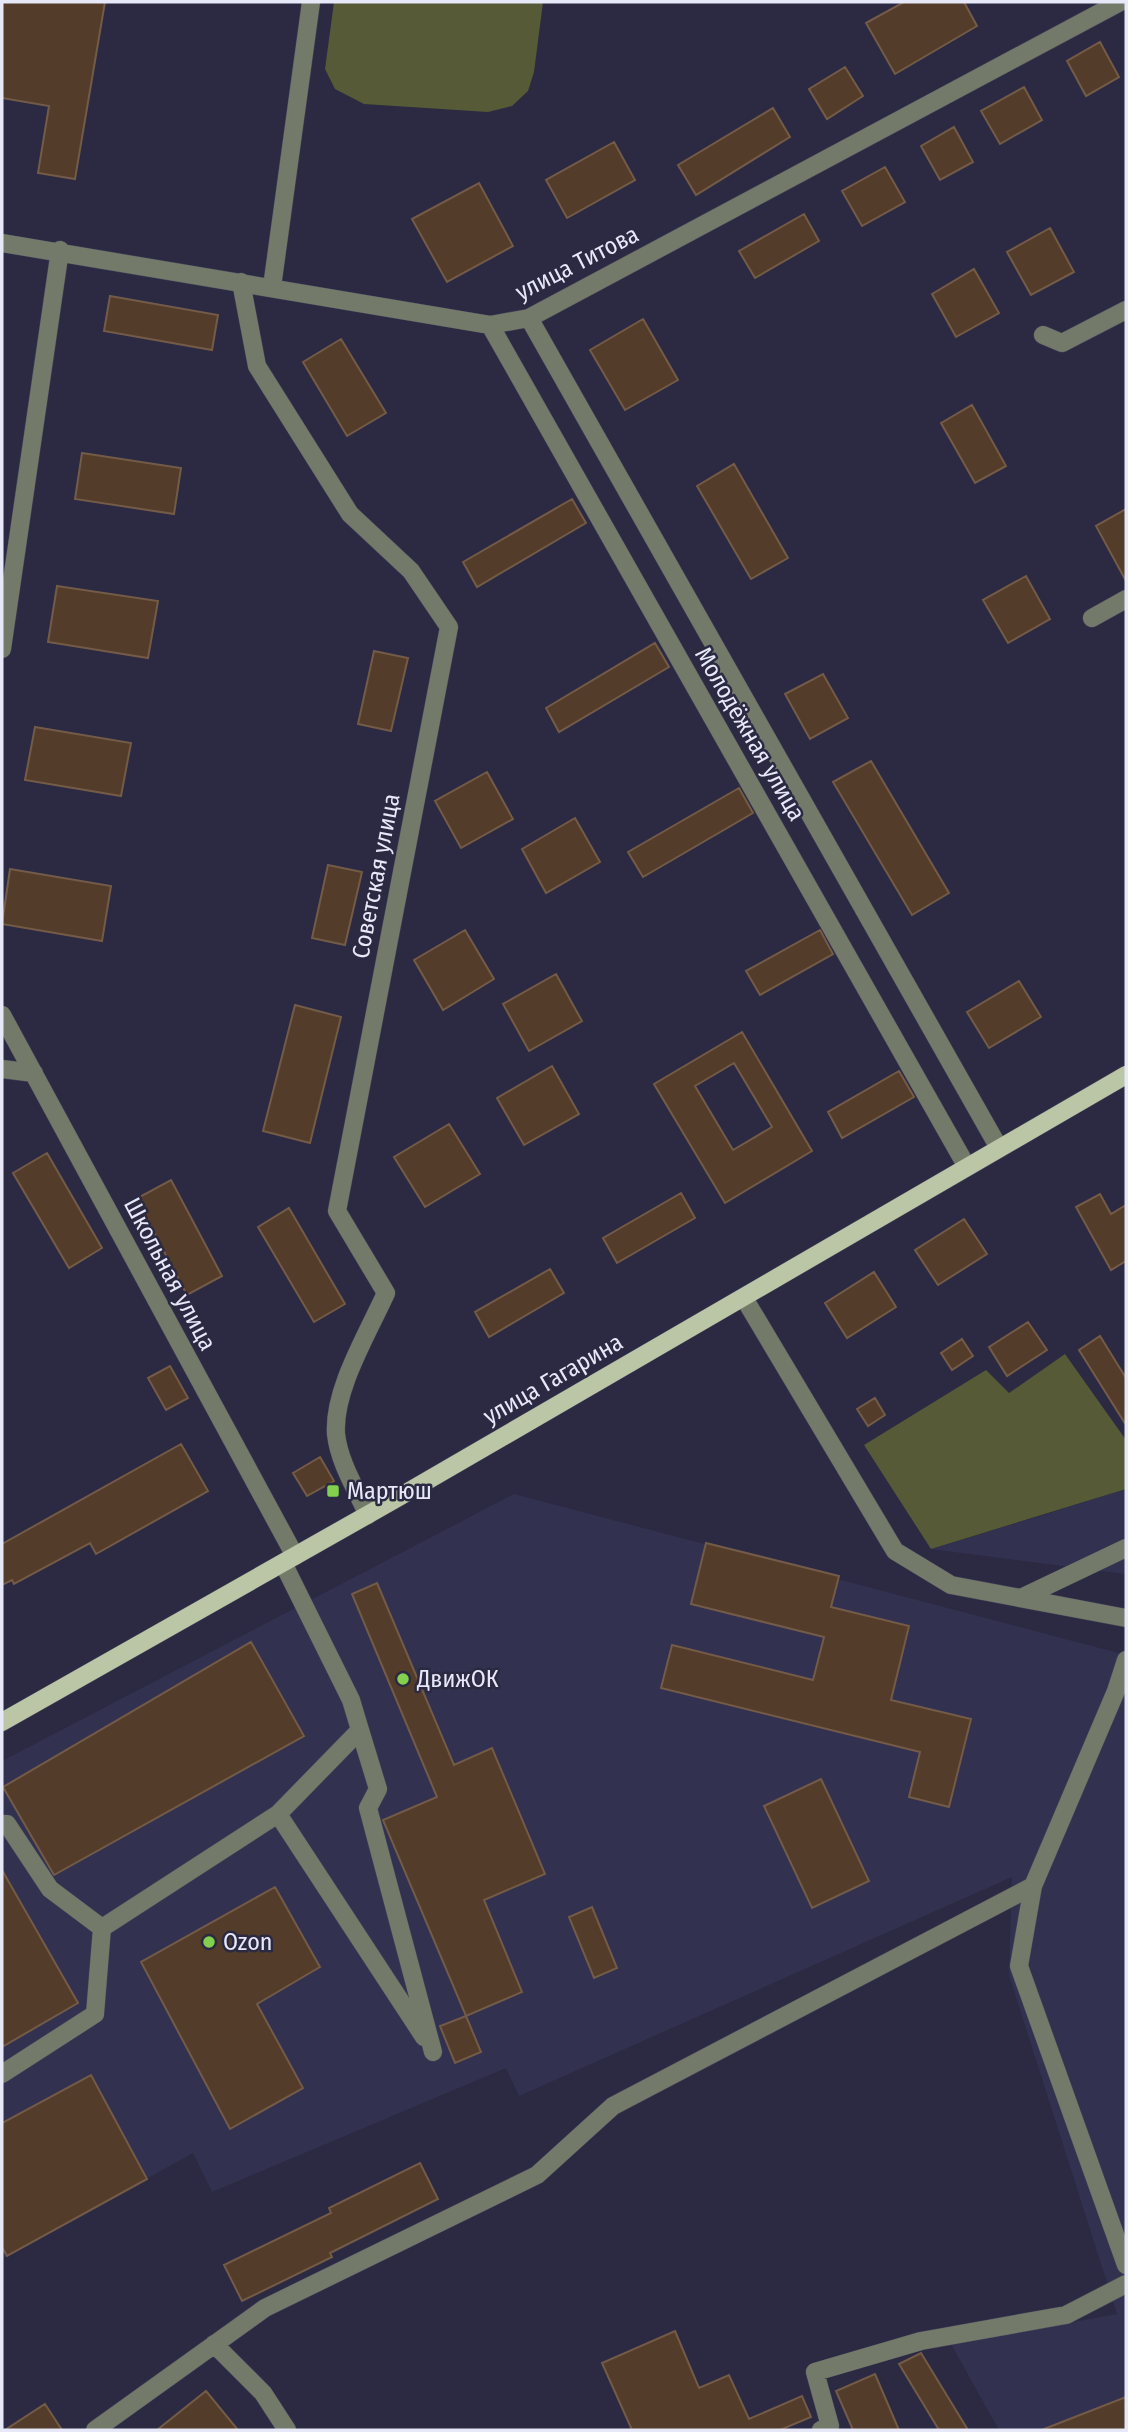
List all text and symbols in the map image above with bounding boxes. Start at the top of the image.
street label: улица Титова [511,220,643,306]
street label: Молодёжная улица [689,642,811,826]
street label: Советская улица [346,791,406,961]
street label: Школьная улица [118,1193,222,1355]
street label: улица Гагарина [478,1328,628,1430]
place label: Мартюш [347,1477,432,1505]
marker: Мартюш [325,1483,341,1499]
place label: ДвижОК [416,1665,499,1693]
marker: ДвижОК [395,1671,411,1687]
place label: Ozon [223,1928,272,1956]
marker: Ozon [201,1934,217,1950]

